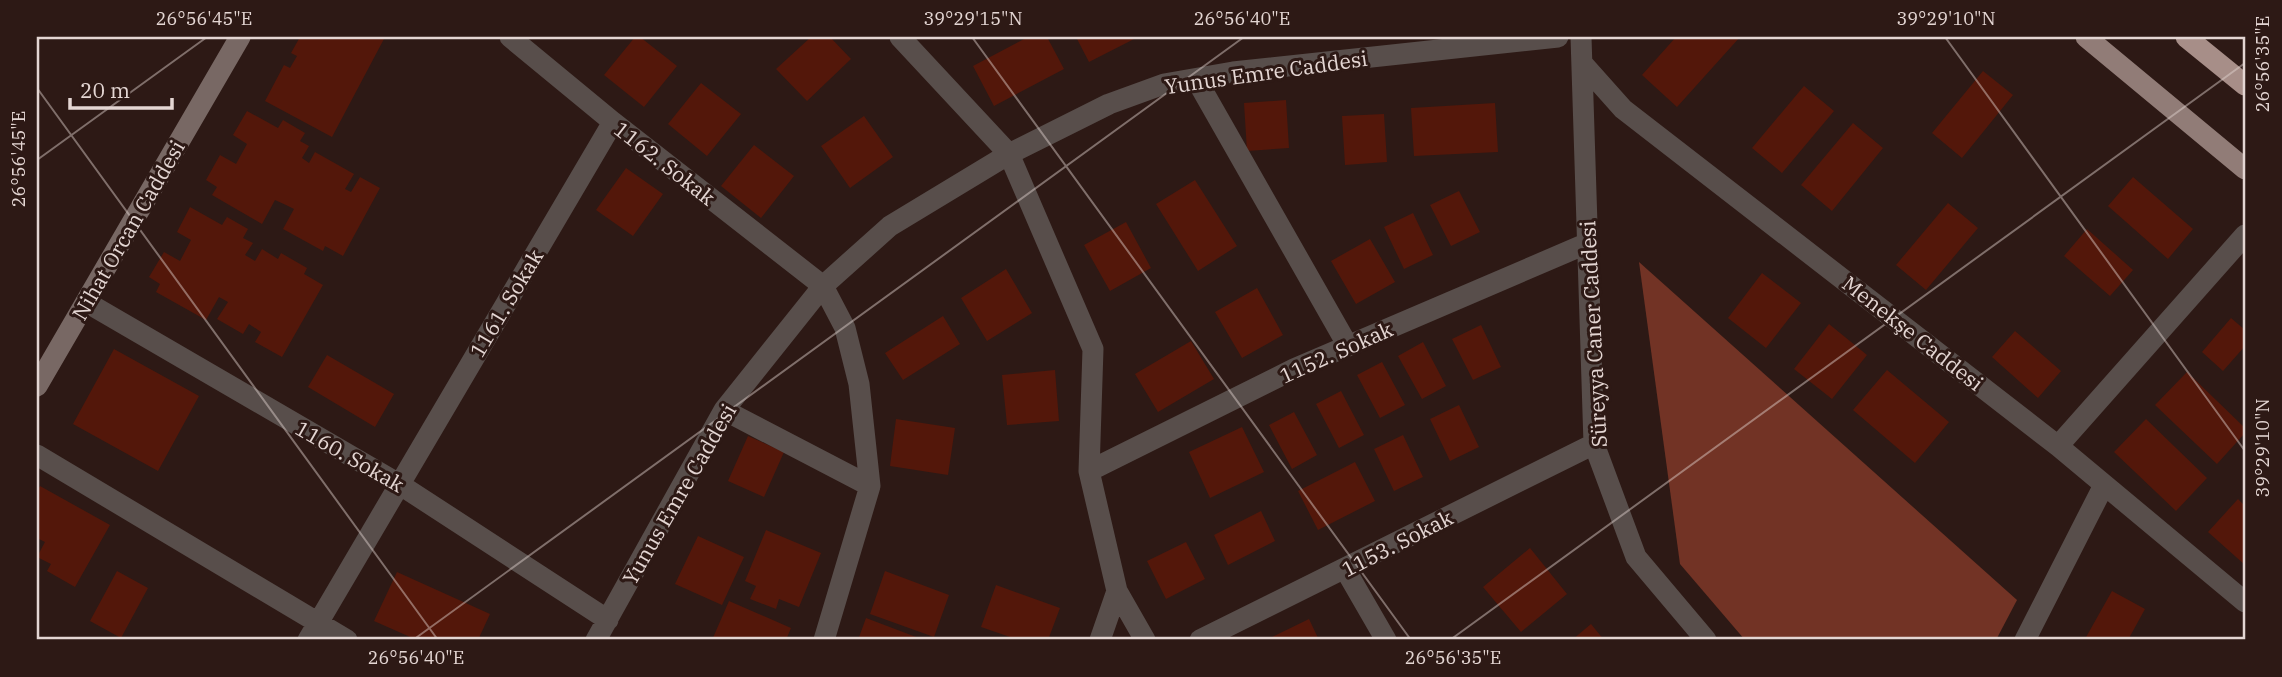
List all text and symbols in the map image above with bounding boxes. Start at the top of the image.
text: 26°56'45"E [156,7,252,30]
text: 39°29'15"N [924,7,1023,30]
text: 26°56'40"E [1194,7,1290,30]
text: 39°29'10"N [1897,7,1996,30]
text: 26°56'35"E [2251,16,2274,112]
street label: Yunus Emre Caddesi [1163,44,1369,100]
scale bar [70,66,172,110]
text: 20 m [80,76,130,104]
text: 26°56'45"E [7,111,30,207]
street label: 1162. Sokak [609,115,722,212]
street label: Nihat Orcan Caddesi [65,135,191,325]
street label: Süreyya Caner Caddesi [1573,220,1613,448]
street label: 1161. Sokak [463,243,550,362]
street label: Menekşe Caddesi [1837,269,1989,397]
street label: 1152. Sokak [1275,314,1398,389]
street label: Yunus Emre Caddesi [616,398,742,590]
text: 39°29'10"N [2251,399,2274,498]
street label: 1160. Sokak [291,414,410,499]
street label: 1153. Sokak [1337,503,1458,583]
text: 26°56'40"E [368,646,464,669]
text: 26°56'35"E [1405,646,1501,669]

